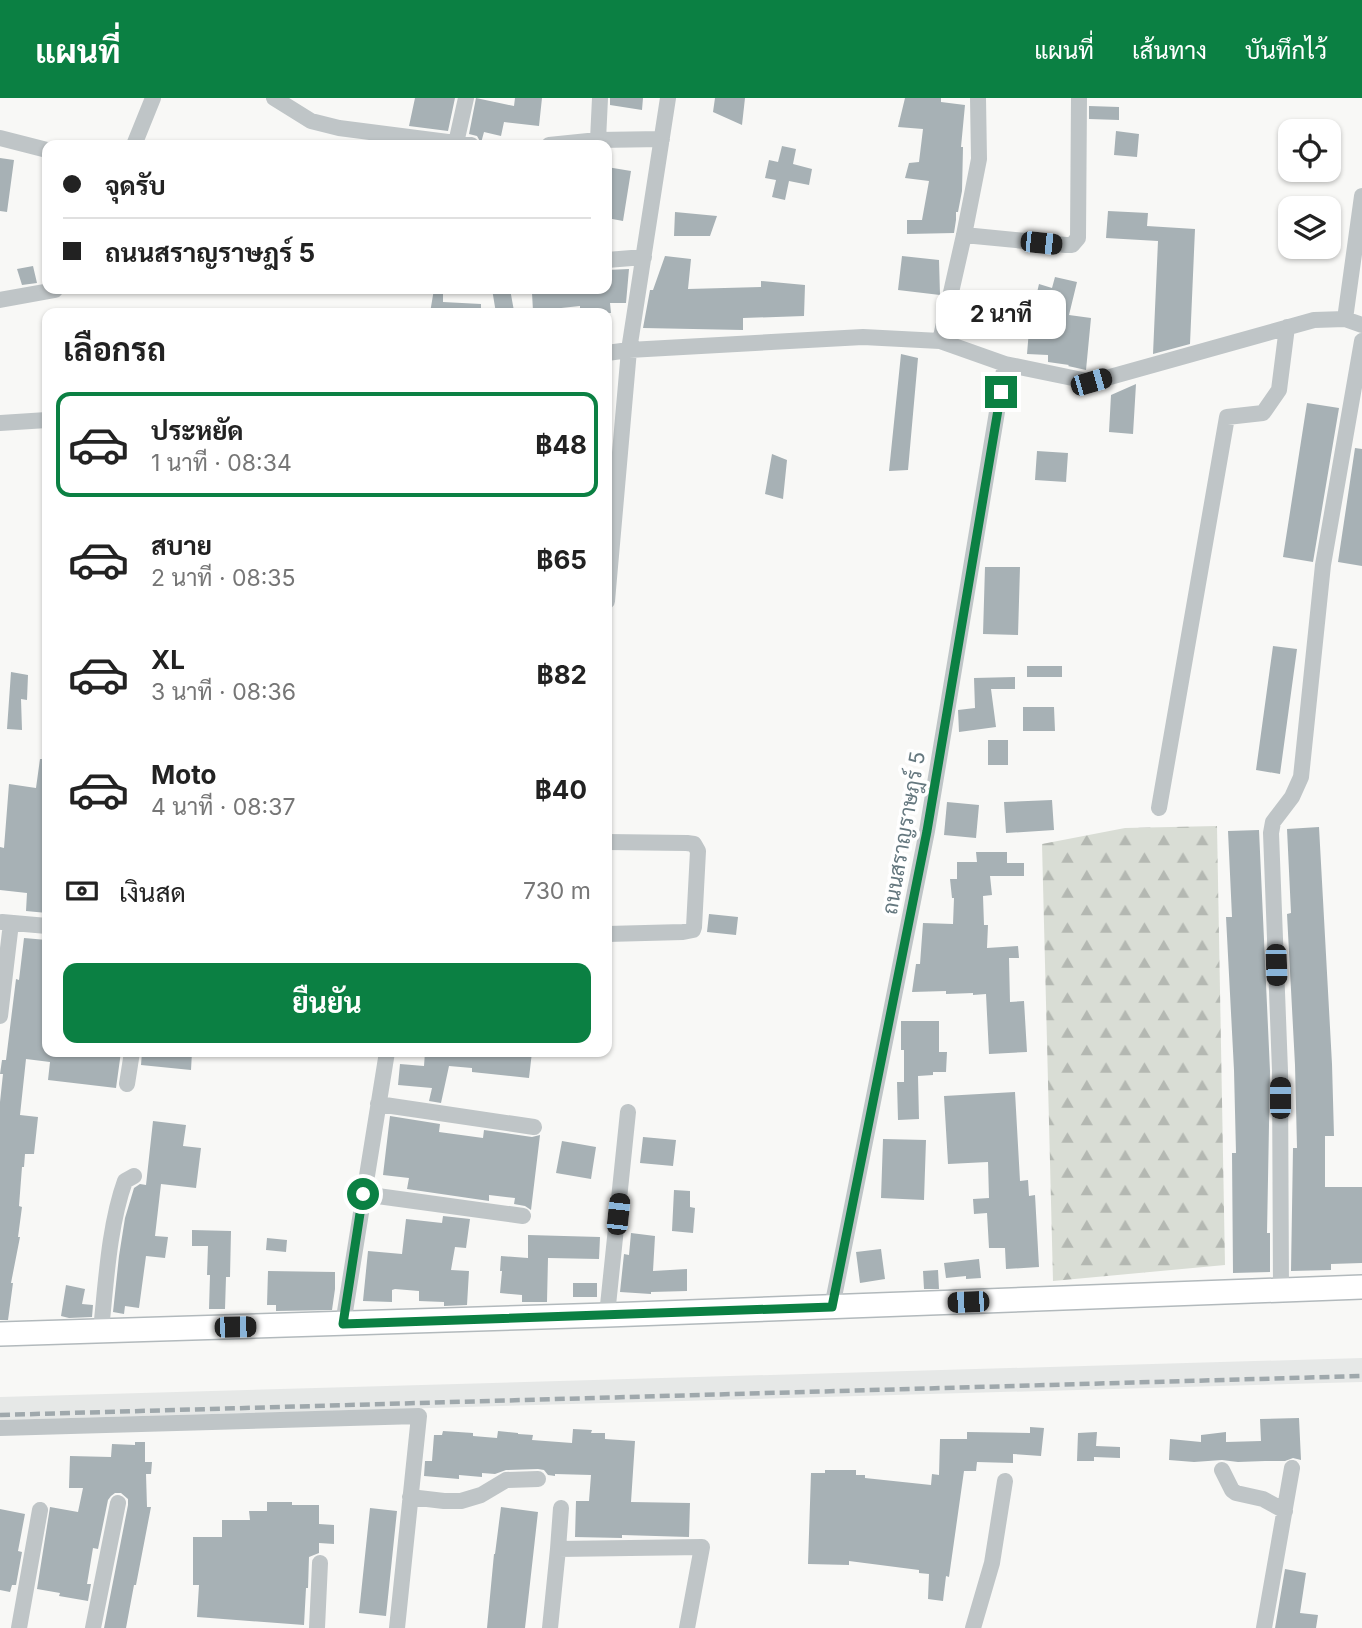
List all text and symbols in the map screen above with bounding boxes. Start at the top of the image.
text: แผนที่ [35,31,121,71]
text: แผนที่ [1034,36,1094,65]
text: เส้นทาง [1132,36,1207,65]
text: บันทึกไว้ [1245,36,1327,65]
map controls [1278,119,1341,259]
button: locate [1278,119,1341,182]
text: จุดรับ [105,170,166,201]
button: layers [1278,196,1341,259]
car [1020,230,1063,256]
text: ถนนสราญราษฎร์ 5 [105,237,315,268]
callout: 2 นาที [936,290,1066,340]
text: 2 นาที [970,300,1032,328]
text: เลือกรถ [63,330,166,369]
car [1068,366,1115,398]
route end [985,376,1017,408]
icon: car [67,413,130,476]
text: ประหยัด [151,415,244,446]
text: ฿48 [535,429,587,460]
text: 1 นาที · 08:34 [151,449,292,477]
icon: car [67,528,130,591]
text: สบาย [151,530,212,561]
text: ฿65 [536,544,587,575]
text: 2 นาที · 08:35 [151,564,296,592]
icon: car [67,643,130,706]
text: XL [151,644,185,675]
text: ฿82 [536,659,587,690]
text: 3 นาที · 08:36 [151,678,296,706]
street label: ถนนสราญราษฎร์ 5 [876,749,932,917]
icon: car [67,758,130,821]
text: Moto [151,759,216,790]
text: ฿40 [535,774,587,805]
text: 4 นาที · 08:37 [151,793,295,821]
icon: cash [63,872,101,910]
text: เงินสด [119,877,186,908]
text: 730 m [523,877,591,905]
car [1265,944,1288,986]
button: ยืนยัน [63,963,591,1043]
car [1270,1077,1291,1119]
route start [347,1178,379,1210]
car [606,1192,631,1236]
car [947,1291,990,1313]
car [214,1316,257,1338]

